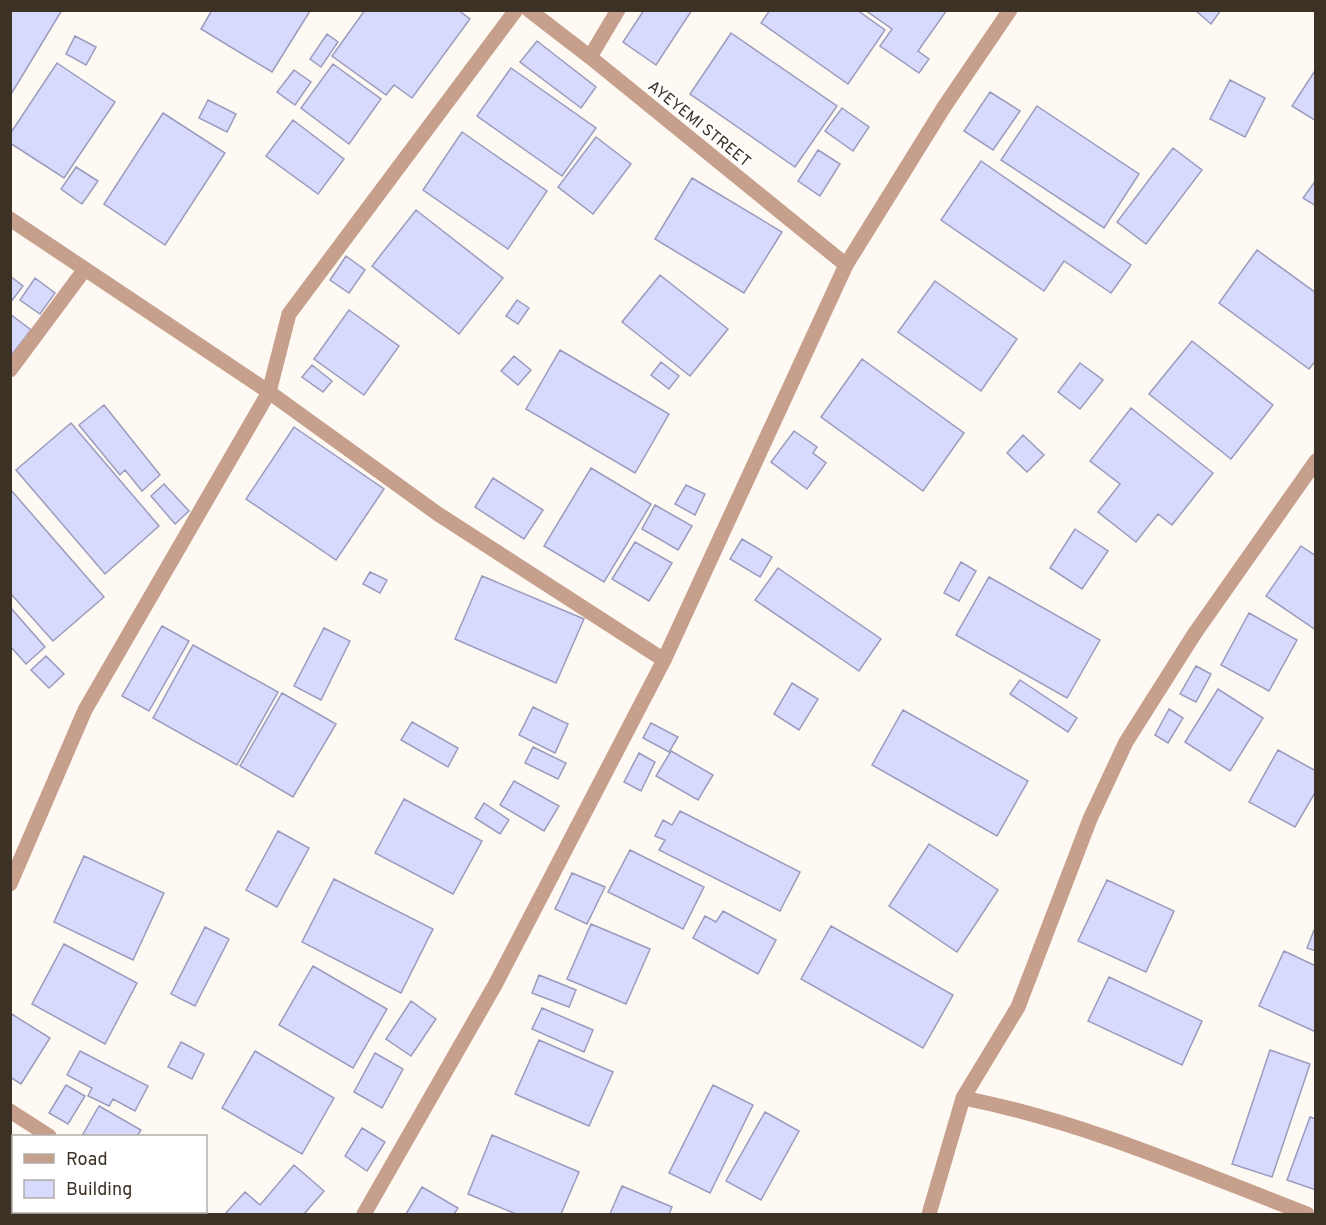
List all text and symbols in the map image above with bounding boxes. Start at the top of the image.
street label: AYEYEMI STREET [643,77,754,172]
legend [12,1135,207,1213]
text: Road [66,1149,108,1172]
text: Building [66,1179,132,1202]

